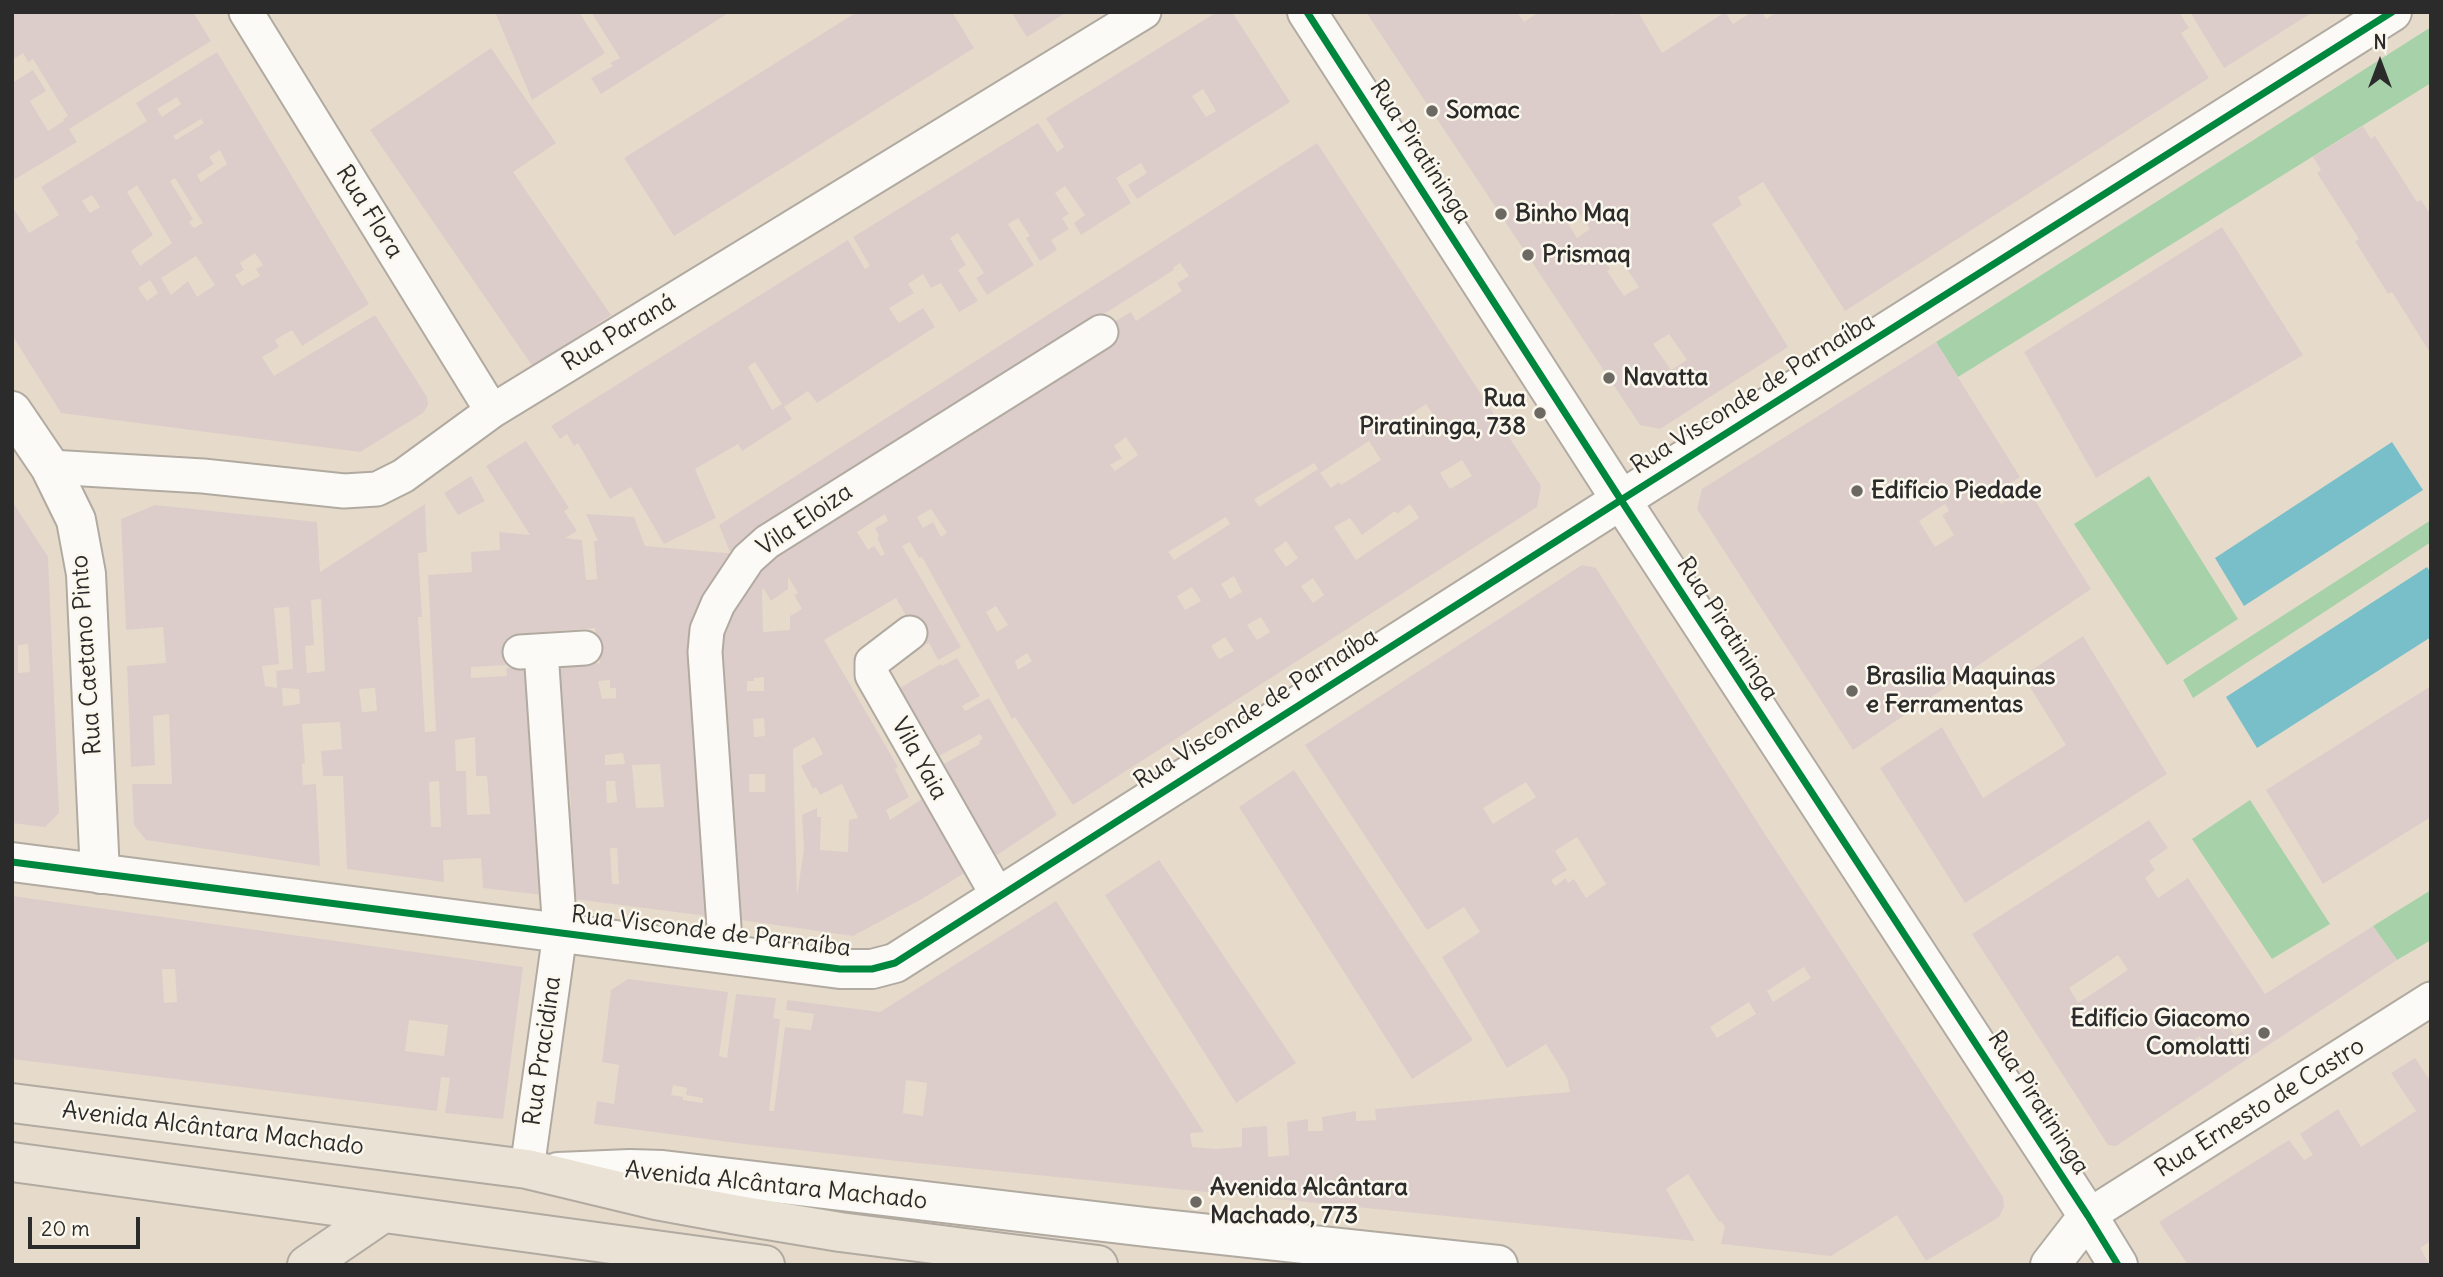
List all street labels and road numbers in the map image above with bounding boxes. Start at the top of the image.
street label: Rua Piratininga [1363,75,1477,229]
street label: Rua Flora [329,160,409,264]
street label: Rua Paraná [557,288,681,378]
street label: Rua Visconde de Parnaíba [1626,307,1880,481]
street label: Vila Eloiza [752,478,858,562]
street label: Rua Piratininga [1670,552,1784,706]
street label: Rua Caetano Pinto [66,554,108,756]
street label: Rua Visconde de Parnaíba [1129,622,1383,796]
street label: Vila Yaia [885,713,953,805]
street label: Rua Visconde de Parnaíba [569,901,853,963]
street label: Rua Pracidina [518,974,568,1128]
street label: Rua Piratininga [1981,1026,2095,1180]
street label: Rua Ernesto de Castro [2150,1032,2370,1184]
street label: Avenida Alcântara Machado [61,1096,365,1162]
street label: Avenida Alcântara Machado [623,1156,929,1216]

